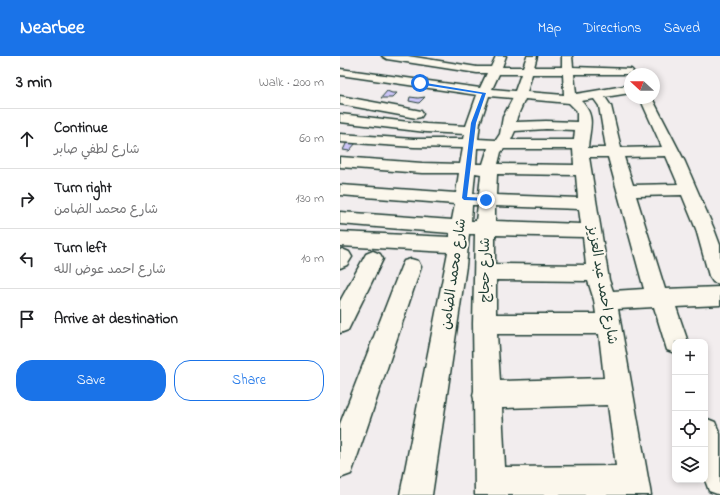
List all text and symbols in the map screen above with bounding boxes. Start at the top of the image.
text: Nearbee [20,15,85,42]
text: Map [538,18,561,39]
text: Directions [583,18,641,39]
text: Saved [663,18,700,39]
north arrow [624,68,660,104]
text: 3 min [16,70,52,95]
text: Walk · 200 m [259,73,324,92]
route start [411,74,429,92]
text: Continue [54,117,108,139]
icon: ahead [16,128,38,150]
text: 60 m [299,129,324,148]
text: شارع لطفي صابر [54,140,140,159]
text: Turn right [54,177,112,199]
icon: right [16,188,38,210]
text: 130 m [296,189,324,208]
route end [477,191,495,209]
text: شارع محمد الضامن [54,200,158,219]
street label: شارع محمد الضامن [436,217,472,331]
street label: شارع احمد عبد العزيز [581,223,623,346]
text: Turn left [54,237,107,259]
street label: شارع حجاج [475,238,496,302]
icon: left [16,248,38,270]
text: 10 m [301,249,324,268]
text: شارع احمد عوض الله [54,260,166,279]
icon: arrive [16,308,38,330]
text: Arrive at destination [54,308,178,330]
map controls [672,339,708,483]
button: + [672,339,708,375]
button: Save [16,360,166,401]
button: Share [174,360,324,401]
button: − [672,375,708,411]
button: locate [672,411,708,447]
button: layers [672,447,708,483]

